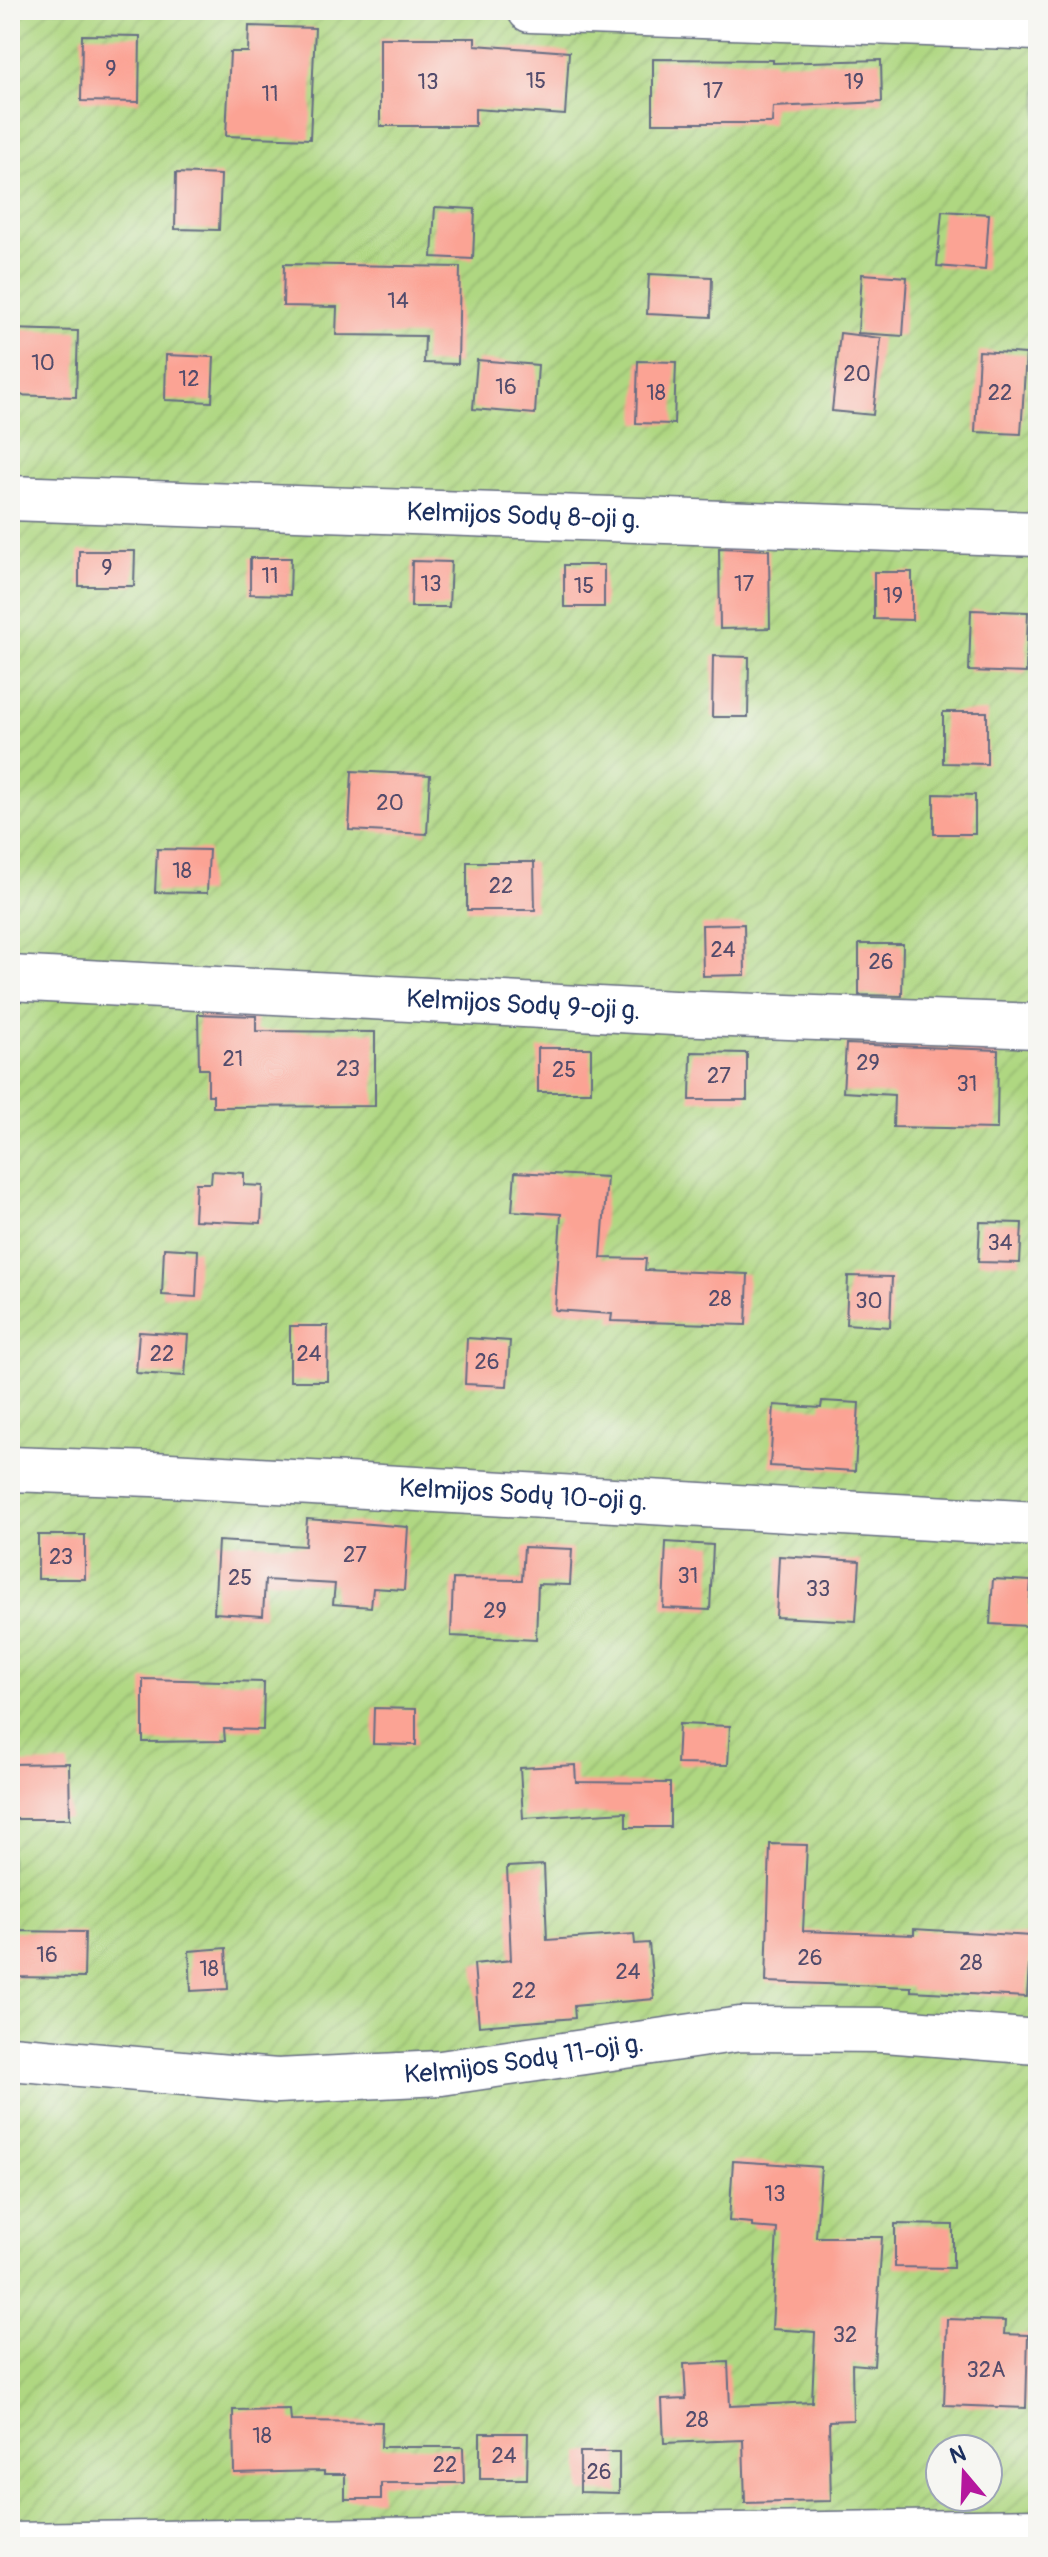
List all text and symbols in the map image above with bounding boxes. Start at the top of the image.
house number: 9 [105,55,117,83]
house number: 15 [526,67,546,95]
house number: 13 [418,68,438,96]
house number: 19 [844,68,864,96]
house number: 17 [703,77,723,105]
house number: 11 [261,80,279,108]
house number: 14 [387,287,409,315]
house number: 10 [31,349,55,377]
house number: 20 [843,360,871,388]
house number: 12 [179,365,199,393]
house number: 16 [495,373,517,401]
house number: 18 [646,379,666,407]
house number: 22 [988,379,1012,407]
street label: Kelmijos Sodų 8-oji g. [406,496,641,536]
house number: 9 [101,554,113,582]
house number: 11 [261,562,279,590]
house number: 13 [421,570,441,598]
house number: 17 [734,570,754,598]
house number: 15 [574,572,594,600]
house number: 19 [883,582,903,610]
house number: 20 [376,789,404,817]
house number: 18 [172,857,192,885]
house number: 22 [489,872,513,900]
house number: 24 [710,936,736,964]
house number: 26 [868,948,894,976]
street label: Kelmijos Sodų 9-oji g. [405,983,641,1027]
house number: 21 [223,1045,243,1073]
house number: 29 [856,1049,880,1077]
house number: 23 [336,1055,360,1083]
house number: 25 [552,1056,576,1084]
house number: 27 [707,1062,731,1090]
house number: 31 [957,1070,977,1098]
house number: 34 [987,1229,1013,1257]
house number: 28 [708,1285,732,1313]
house number: 30 [855,1287,883,1315]
house number: 22 [150,1340,174,1368]
house number: 24 [296,1340,322,1368]
house number: 26 [474,1348,500,1376]
street label: Kelmijos Sodų 10-oji g. [398,1472,649,1518]
house number: 27 [343,1541,367,1569]
house number: 23 [49,1543,73,1571]
house number: 31 [678,1562,698,1590]
house number: 25 [228,1564,252,1592]
house number: 33 [806,1575,830,1603]
house number: 29 [483,1597,507,1625]
house number: 16 [36,1941,58,1969]
house number: 26 [797,1944,823,1972]
house number: 28 [959,1949,983,1977]
house number: 18 [199,1955,219,1983]
house number: 24 [615,1958,641,1986]
house number: 22 [512,1977,536,2005]
street label: Kelmijos Sodų 11-oji g. [403,2027,646,2091]
house number: 13 [765,2180,785,2208]
house number: 32 [833,2321,857,2349]
house number: 32A [967,2356,1005,2384]
house number: 28 [685,2406,709,2434]
house number: 18 [252,2422,272,2450]
north arrow [924,2433,1004,2513]
text: N [946,2439,970,2471]
house number: 24 [491,2442,517,2470]
house number: 22 [433,2451,457,2479]
house number: 26 [586,2458,612,2486]

